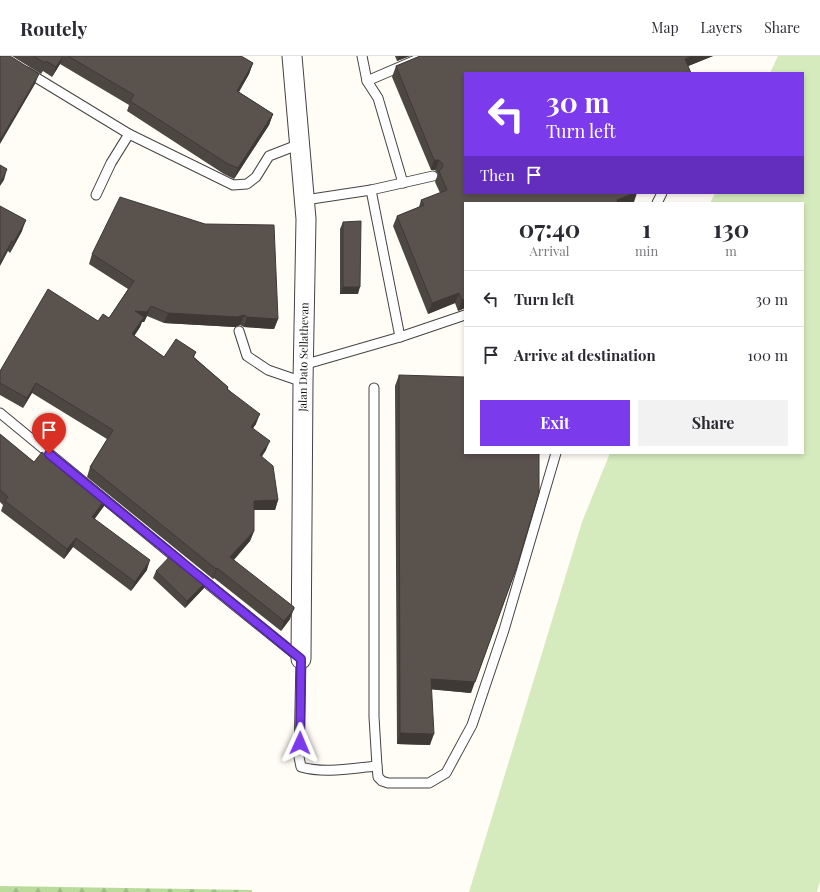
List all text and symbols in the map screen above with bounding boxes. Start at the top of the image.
text: Routely [20,15,87,41]
text: Map [651,18,679,37]
text: Layers [701,18,742,37]
text: Share [764,18,800,37]
text: 30 m [546,83,610,120]
icon: left [480,88,532,140]
text: Turn left [546,119,616,143]
icon: arrive [523,164,545,186]
text: Then [480,165,515,185]
text: 07:40 [519,212,580,244]
text: 1 [642,212,651,244]
text: 130 [713,212,749,244]
text: Arrival [530,242,570,259]
text: min [635,242,658,259]
text: m [725,242,737,259]
icon: left [480,288,502,310]
text: Turn left [514,289,575,309]
text: 30 m [755,289,788,309]
street label: Jalan Dato Sellathevan [295,302,311,413]
icon: arrive [480,344,502,366]
text: Arrive at destination [514,345,656,365]
text: 100 m [747,345,788,365]
button: Exit [480,400,630,446]
button: Share [638,400,788,446]
pin [32,413,66,454]
icon: arrive [38,419,60,441]
position arrow [279,722,321,764]

